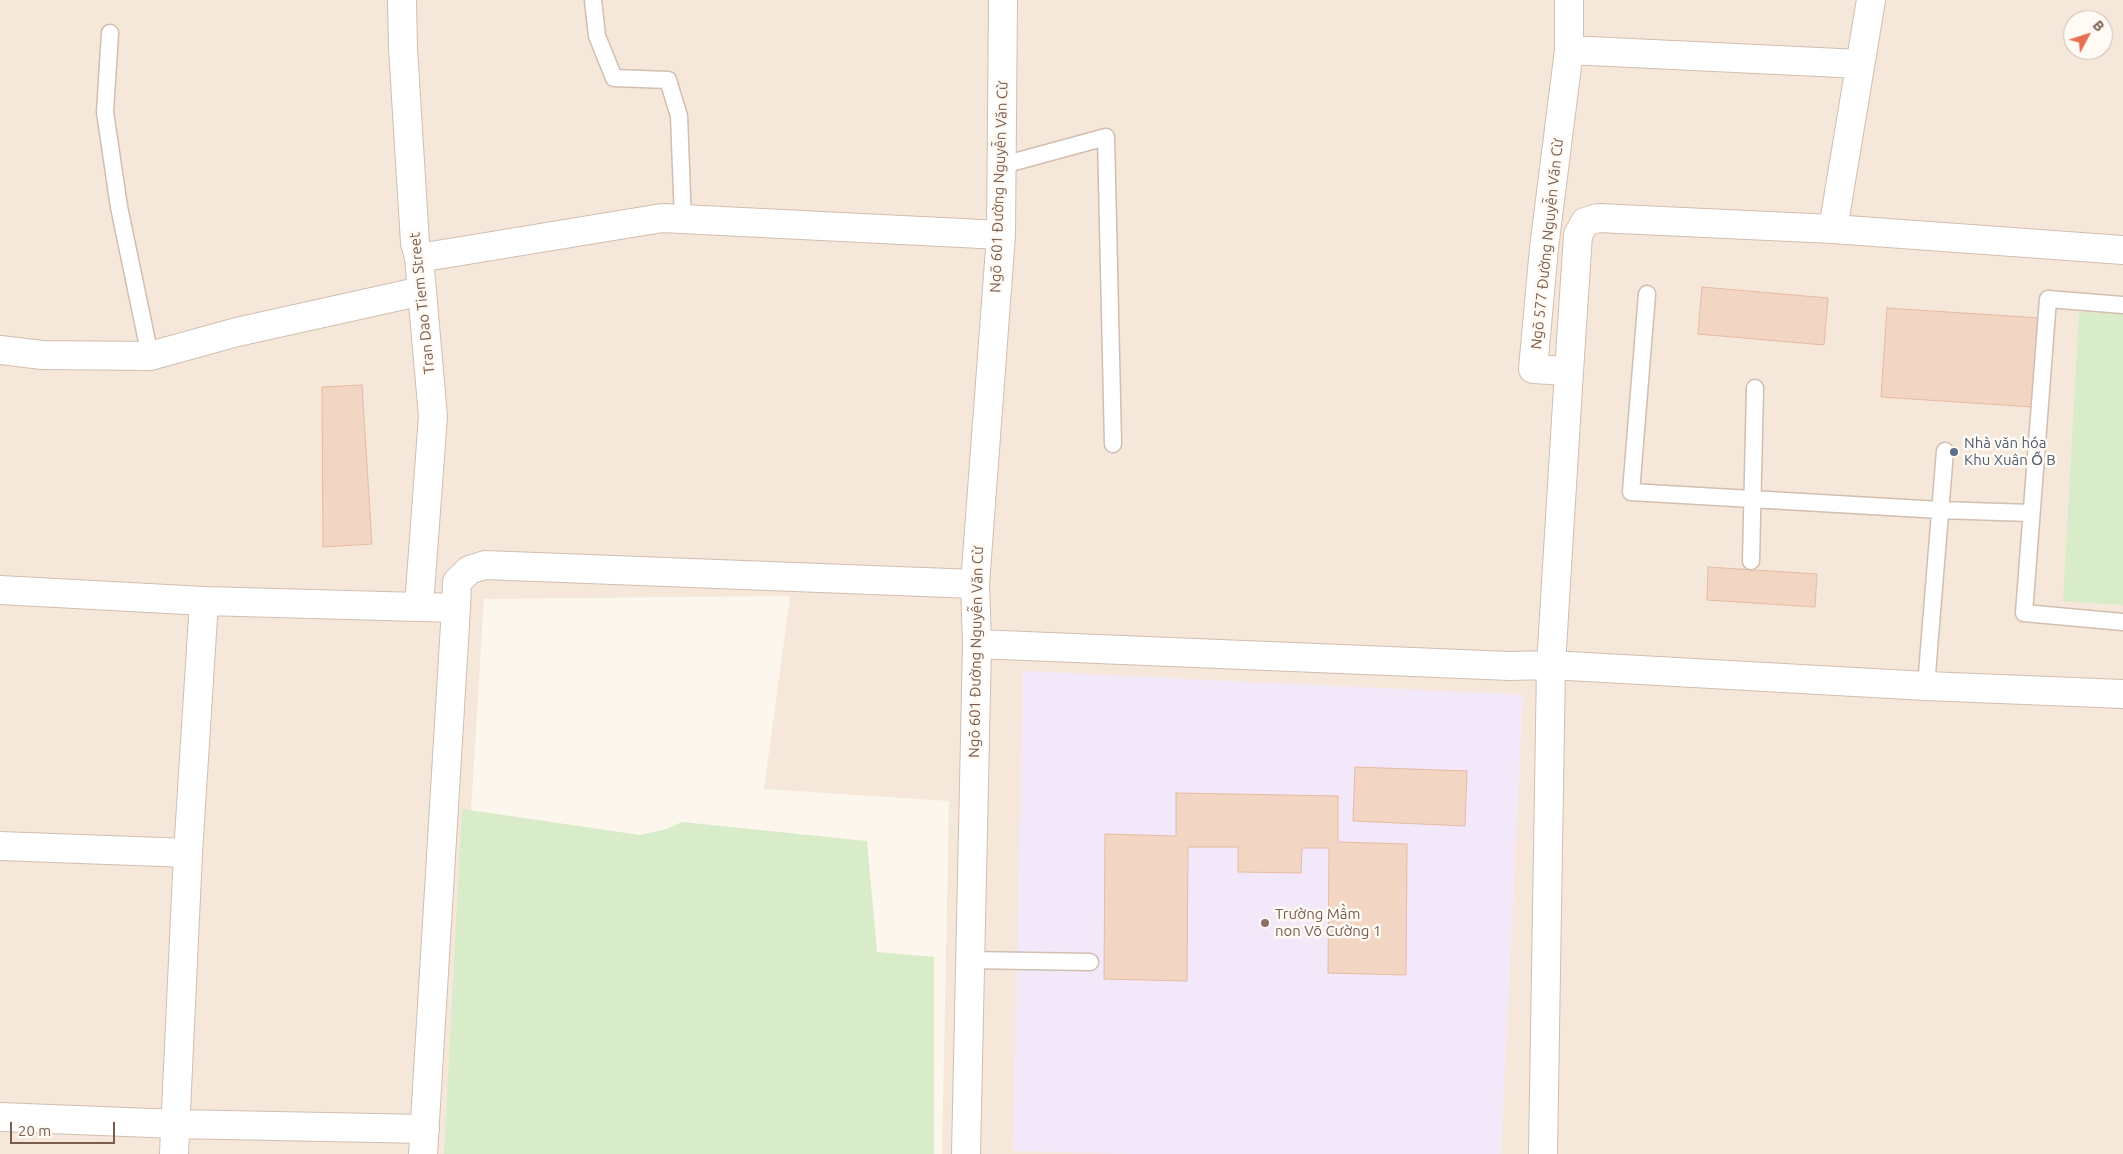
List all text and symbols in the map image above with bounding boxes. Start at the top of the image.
north arrow [2063,10,2113,60]
text: B [2090,17,2108,35]
street label: Ngõ 601 Đường Nguyễn Văn Cừ [986,81,1012,293]
street label: Ngõ 577 Đường Nguyễn Văn Cừ [1527,138,1567,350]
street label: Tran Dao Tiem Street [406,231,438,375]
place label: Nhà văn hóa Khu Xuân Ổ B [1964,434,2056,469]
marker: Nhà văn hóa Khu Xuân Ổ B [1948,446,1960,458]
street label: Ngõ 601 Đường Nguyễn Văn Cừ [965,546,987,758]
place label: Trường Mầm non Võ Cường 1 [1275,905,1381,940]
marker: Trường Mầm non Võ Cường 1 [1259,917,1271,929]
scale bar [12,1112,118,1144]
text: 20 m [18,1122,51,1139]

